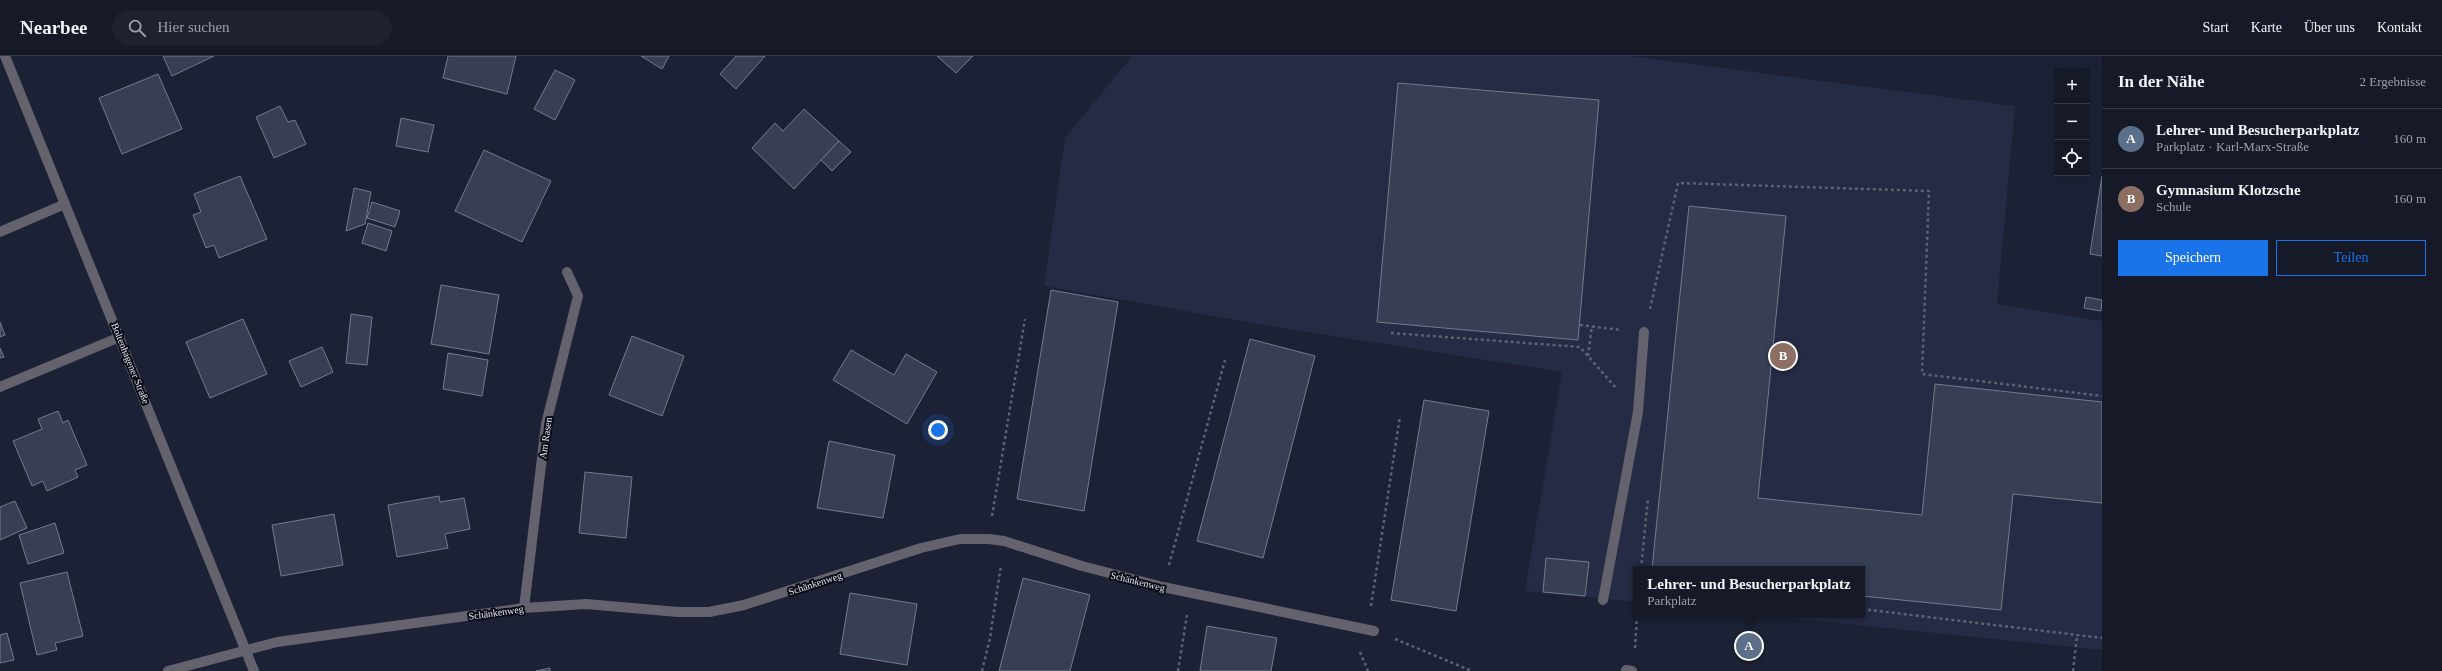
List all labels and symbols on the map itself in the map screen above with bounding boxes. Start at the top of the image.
street label: Boltenhagener Straße [109,321,152,406]
pin: B [1770,341,1796,371]
street label: Am Rasen [537,417,554,460]
your location [928,420,948,440]
street label: Schänkenweg [1110,569,1166,594]
street label: Schänkenweg [787,570,843,597]
street label: Schänkenweg [468,603,524,622]
pin: A [1736,631,1762,661]

